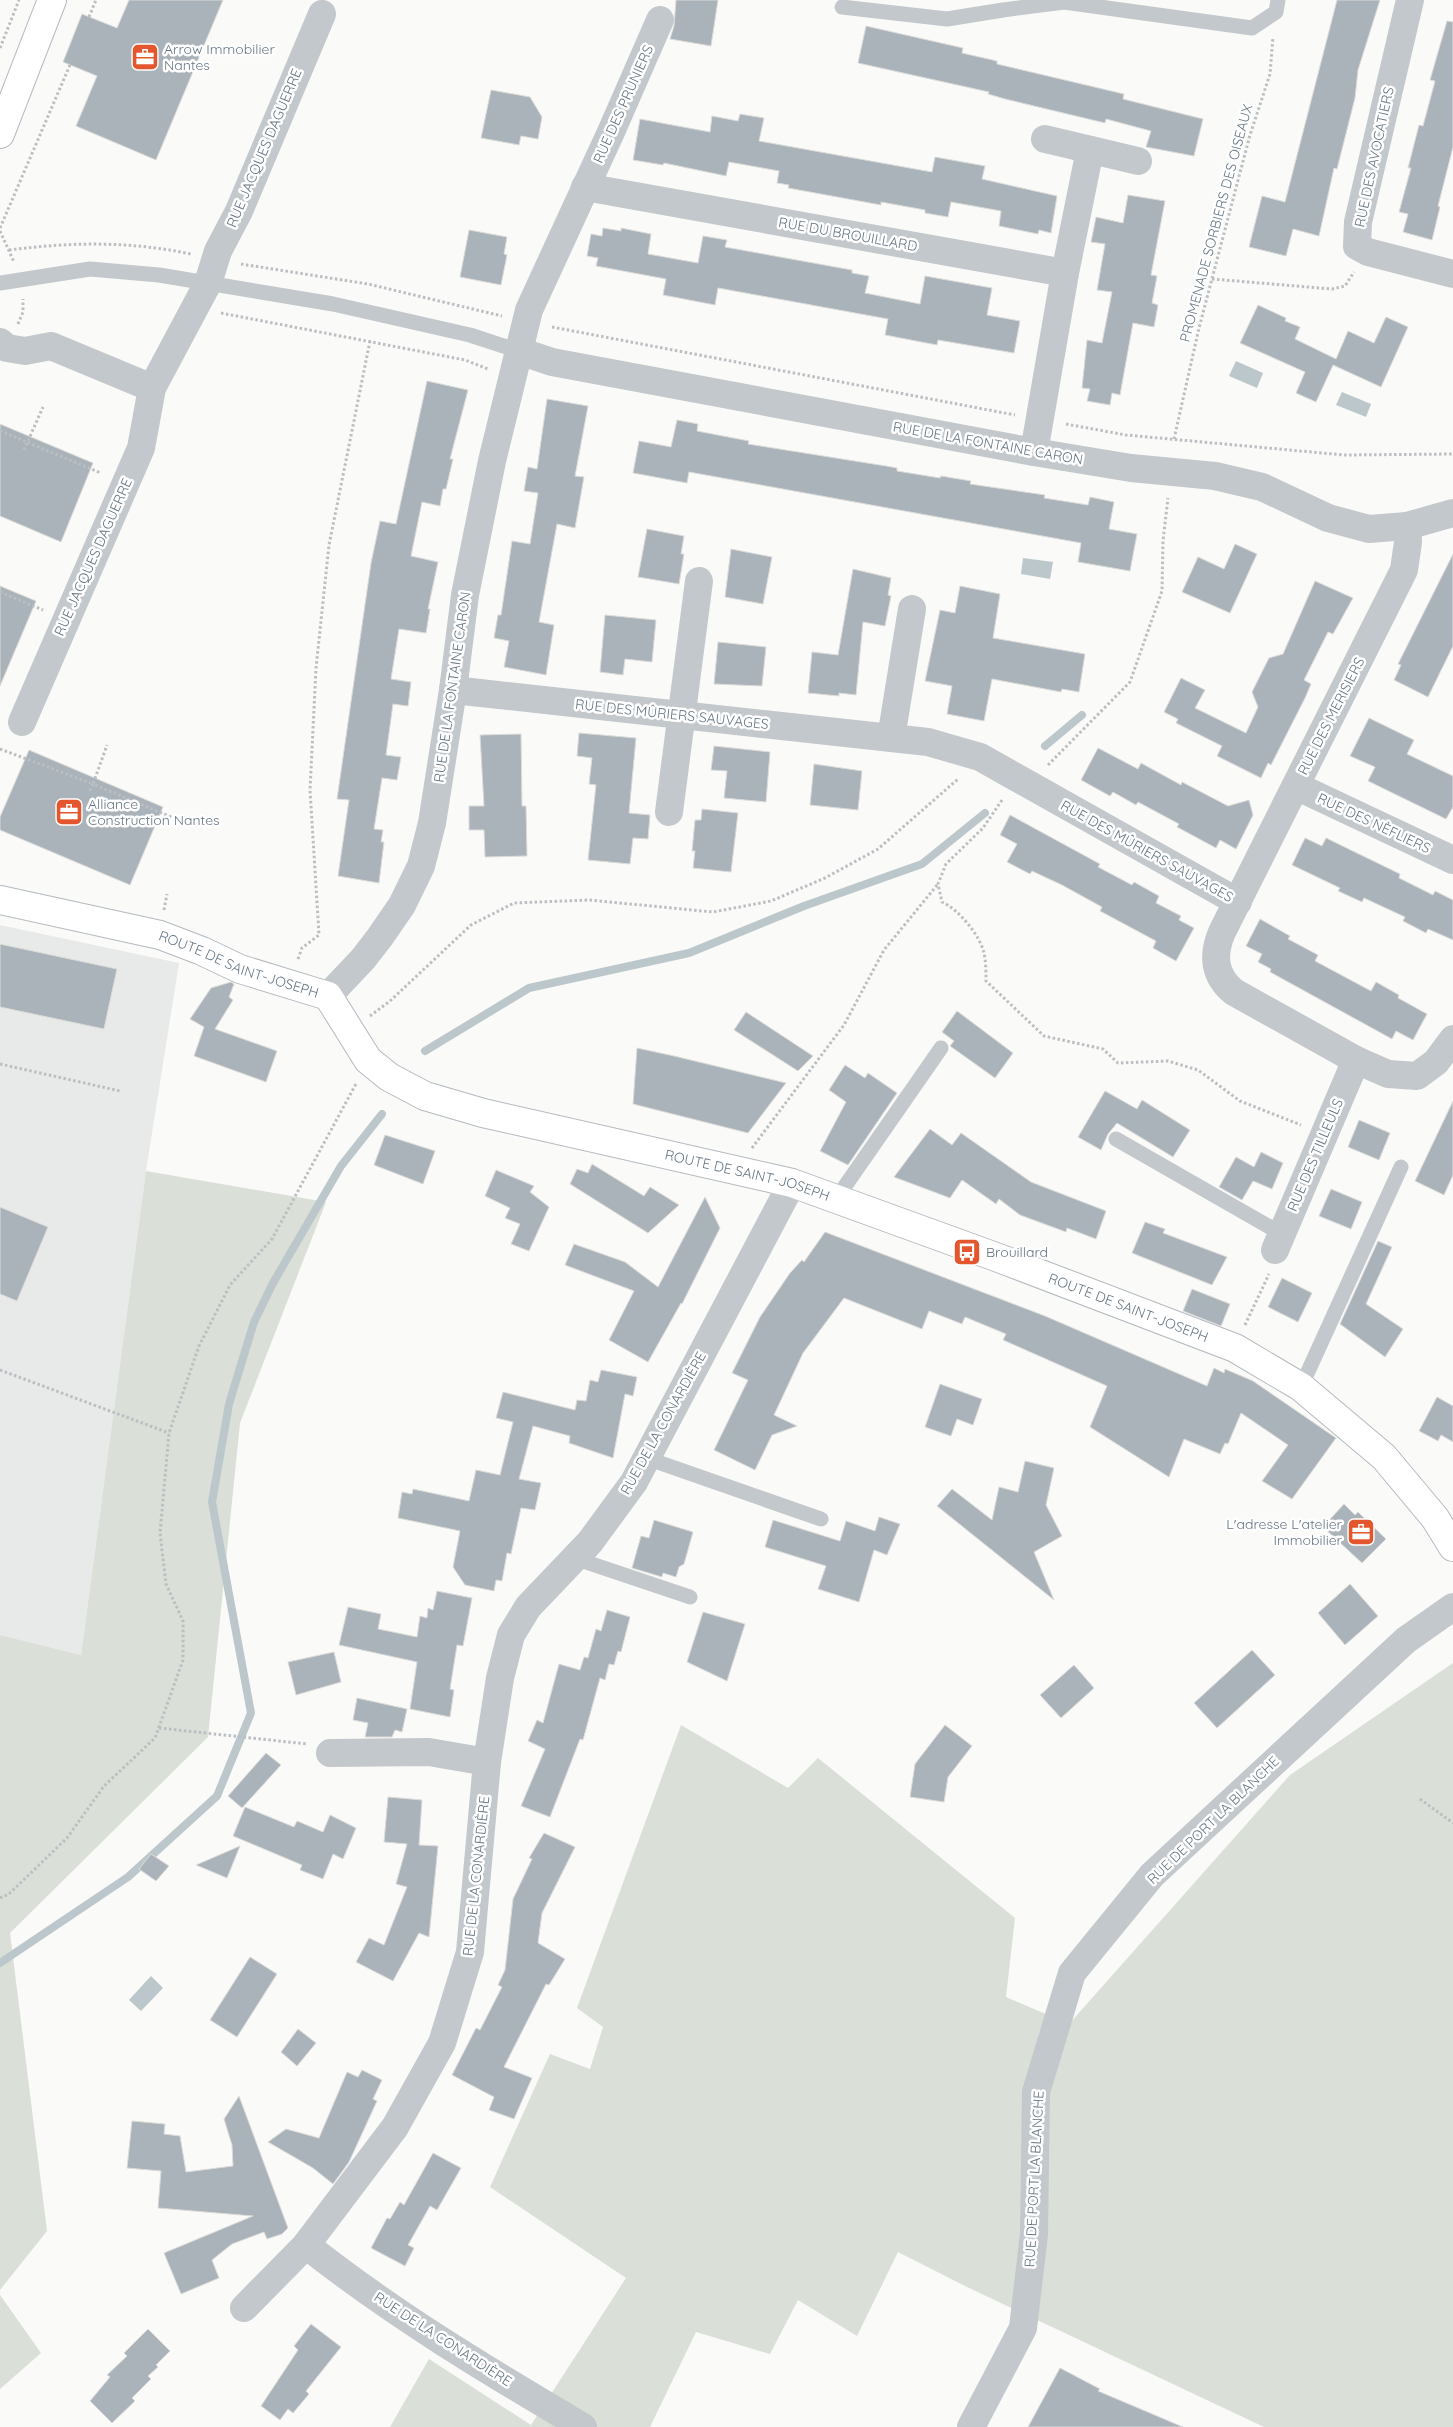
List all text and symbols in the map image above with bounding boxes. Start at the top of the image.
place label: Arrow Immobilier Nantes [164,40,275,74]
office icon: Arrow Immobilier Nantes [130,42,160,72]
street label: RUE DES PRUNIERS [589,42,657,166]
street label: RUE JACQUES DAGUERRE [222,66,306,230]
street label: RUE DES AVOCATIERS [1350,85,1398,229]
street label: PROMENADE SORBIERS DES OISEAUX [1176,102,1257,344]
street label: RUE DU BROUILLARD [777,213,919,255]
street label: RUE DE LA FONTAINE CARON [892,417,1084,469]
street label: RUE JACQUES DAGUERRE [50,475,136,639]
street label: RUE DE LA FONTAINE CARON [430,590,474,784]
street label: RUE DES MERISIERS [1294,654,1369,778]
street label: RUE DES MÛRIERS SAUVAGES [574,695,770,733]
street label: RUE DES NÈFLIERS [1314,789,1434,857]
place label: Alliance Construction Nantes [88,795,220,829]
street label: RUE DES MÛRIERS SAUVAGES [1058,796,1236,906]
office icon: Alliance Construction Nantes [54,797,84,827]
street label: ROUTE DE SAINT-JOSEPH [156,926,321,1002]
street label: RUE DES TILLEULS [1283,1096,1347,1214]
street label: ROUTE DE SAINT-JOSEPH [663,1145,832,1205]
bus stop icon: Brouillard [952,1237,982,1267]
place label: Brouillard [986,1243,1048,1261]
street label: ROUTE DE SAINT-JOSEPH [1046,1269,1211,1346]
street label: RUE DE LA CONARDIÈRE [616,1348,710,1498]
place label: L'adresse L'atelier Immobilier [1226,1515,1343,1549]
office icon: L'adresse L'atelier Immobilier [1346,1517,1376,1547]
street label: RUE DE PORT LA BLANCHE [1143,1752,1283,1888]
street label: RUE DE LA CONARDIÈRE [459,1795,493,1957]
street label: RUE DE PORT LA BLANCHE [1020,2090,1048,2268]
street label: RUE DE LA CONARDIÈRE [371,2288,515,2390]

